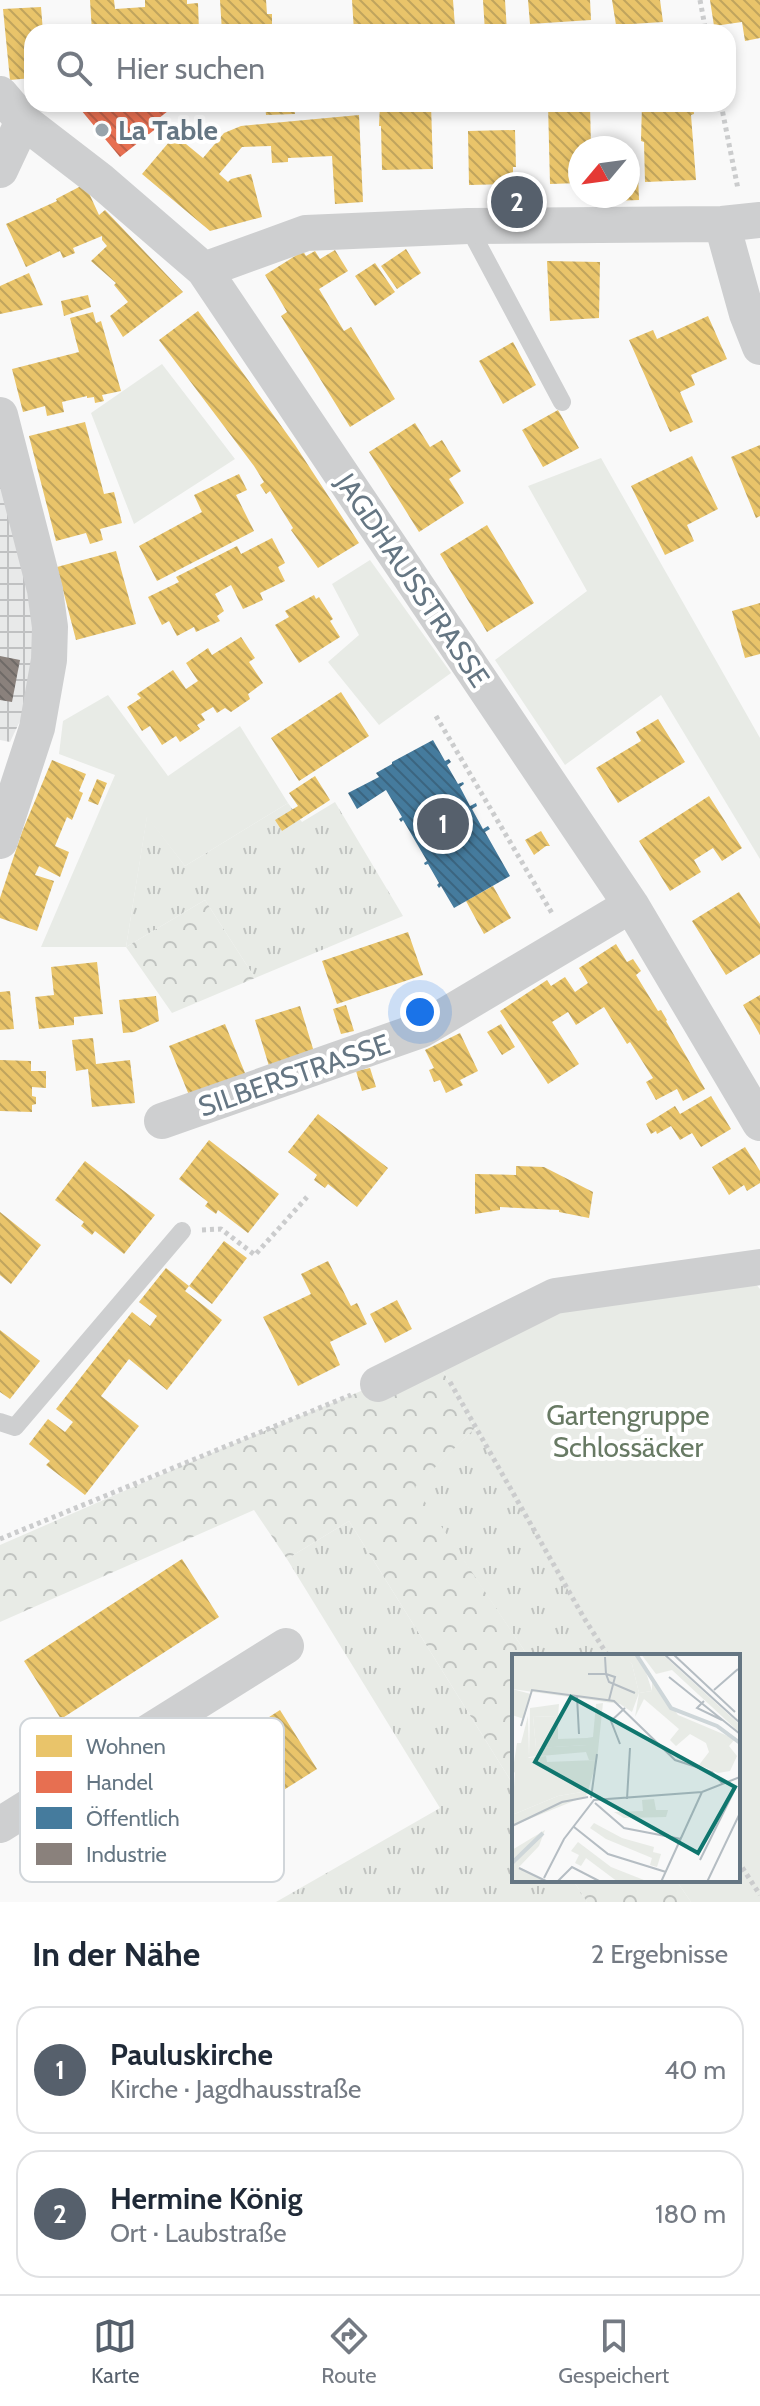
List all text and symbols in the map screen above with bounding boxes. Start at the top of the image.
search box [24,24,736,112]
icon: search [52,46,96,90]
text: Hier suchen [116,50,265,87]
place label: La Table [118,113,218,147]
marker: La Table [93,121,111,139]
north arrow [568,136,640,208]
pin: 2 [491,172,543,232]
street label: JAGDHAUSSTRASSE [328,466,497,693]
pin: 1 [417,794,469,854]
your location [400,992,440,1032]
street label: SILBERSTRASSE [194,1026,394,1124]
park label: Gartengruppe Schlossäcker [546,1398,710,1464]
inset map [512,1654,740,1882]
legend [20,1718,284,1882]
text: Wohnen [86,1733,166,1760]
text: Handel [86,1769,154,1796]
text: Öffentlich [86,1805,180,1832]
text: Industrie [86,1841,167,1868]
text: In der Nähe [32,1933,200,1975]
text: 2 Ergebnisse [591,1938,728,1970]
text: Pauluskirche [110,2036,273,2073]
text: 1 [55,2054,65,2086]
text: 40 m [664,2054,726,2086]
text: Kirche · Jagdhausstraße [110,2073,361,2105]
text: Hermine König [110,2180,303,2217]
text: 2 [53,2198,67,2230]
text: 180 m [655,2198,726,2230]
text: Ort · Laubstraße [110,2217,287,2249]
tab: Karte [91,2314,139,2389]
tab: Route [321,2314,376,2389]
tab: Gespeichert [558,2314,669,2389]

